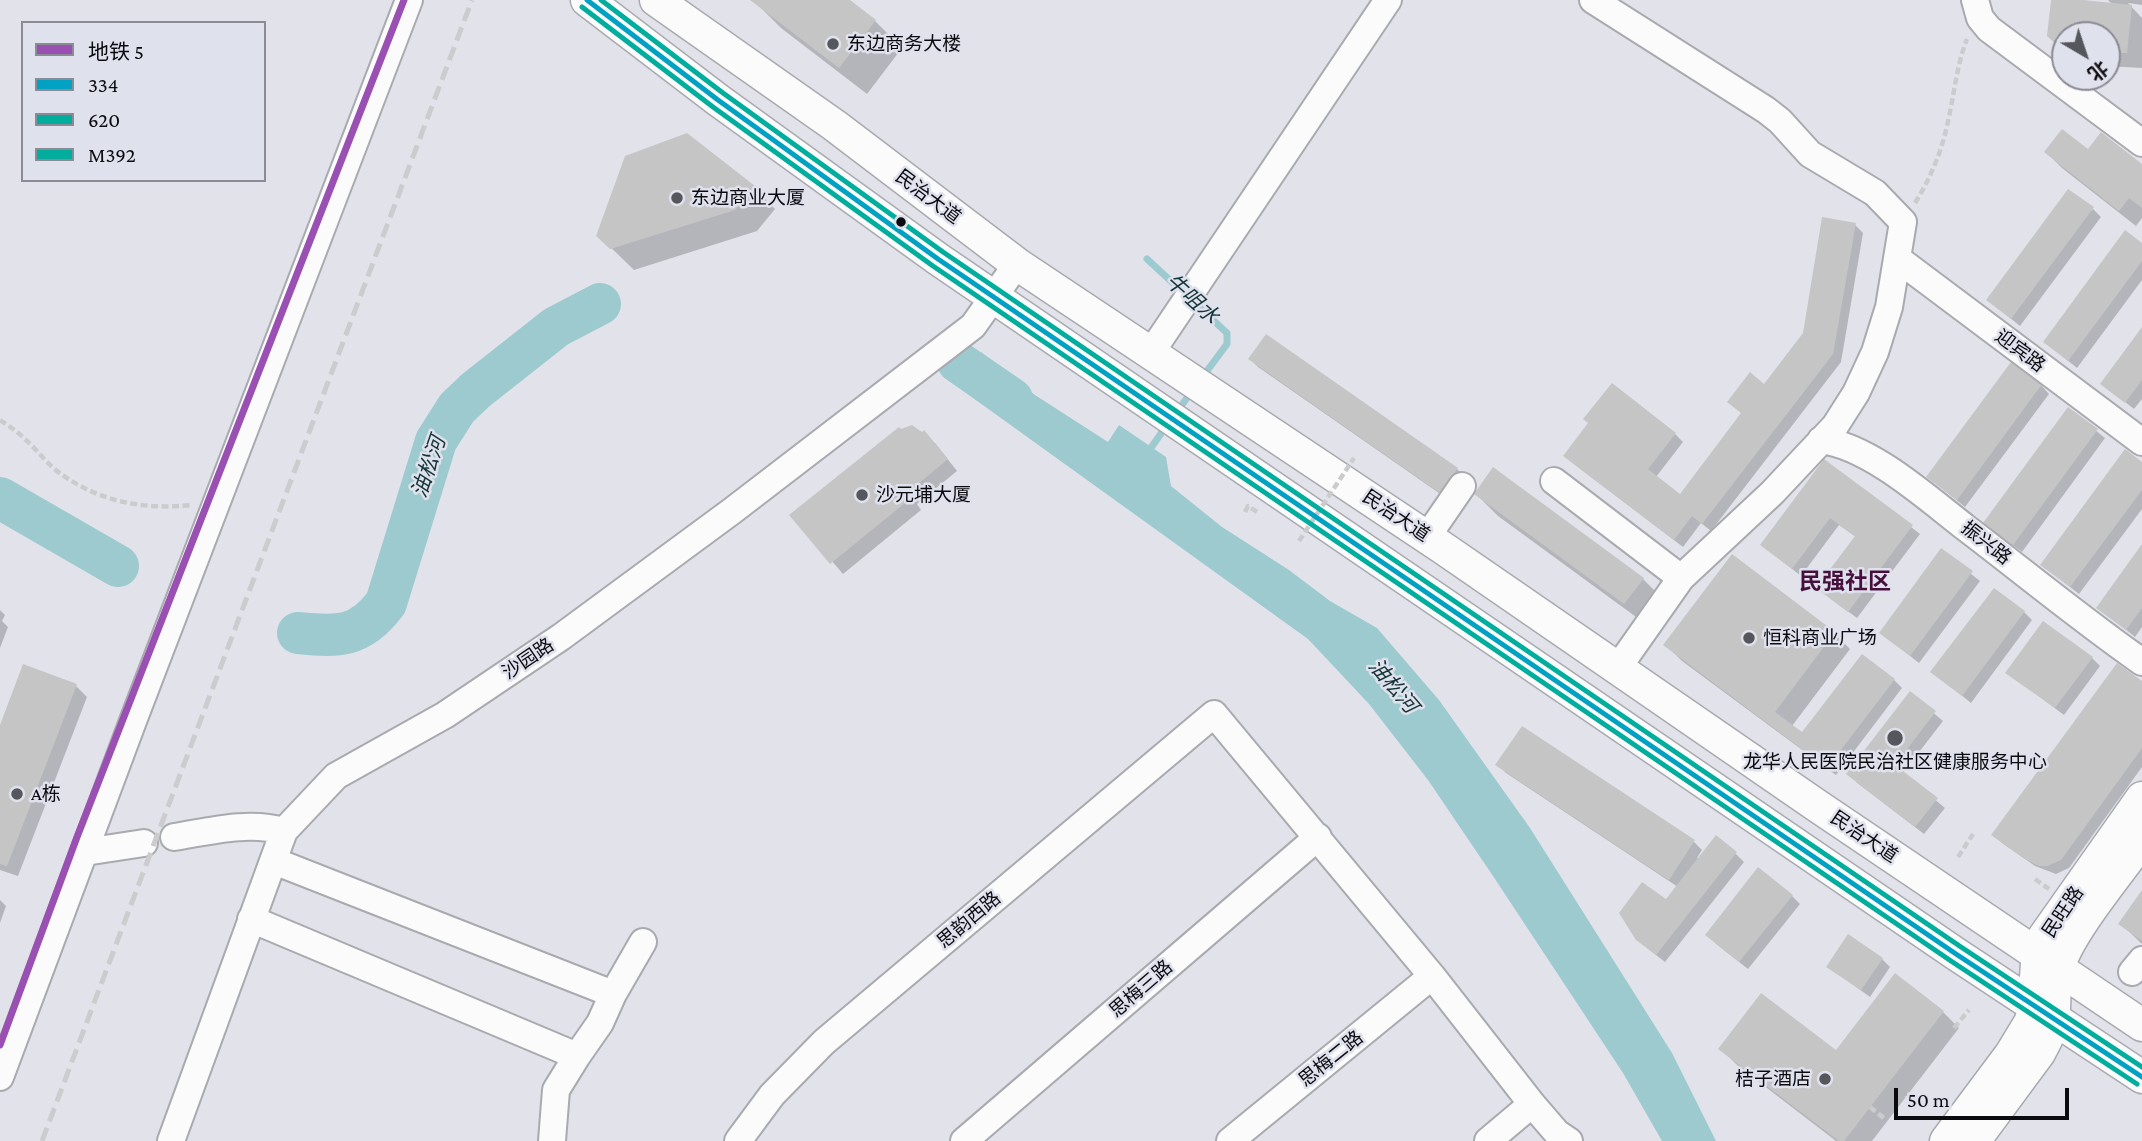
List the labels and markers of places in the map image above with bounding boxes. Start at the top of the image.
place label: 东边商务大楼 [847,33,961,55]
marker: 东边商务大楼 [825,36,841,52]
place label: 东边商业大厦 [691,187,805,209]
marker: 东边商业大厦 [669,190,685,206]
unlabelled marker [894,215,908,229]
place label: 沙元埔大厦 [876,484,971,506]
marker: 沙元埔大厦 [854,487,870,503]
place label: 恒科商业广场 [1763,627,1877,649]
marker: 恒科商业广场 [1741,630,1757,646]
marker: 龙华人民医院民治社区健康服务中心 [1885,728,1905,748]
place label: 龙华人民医院民治社区健康服务中心 [1743,751,2047,773]
place label: A栋 [31,783,61,805]
marker: A栋 [9,786,25,802]
place label: 桔子酒店 [1735,1068,1811,1090]
marker: 桔子酒店 [1817,1071,1833,1087]

